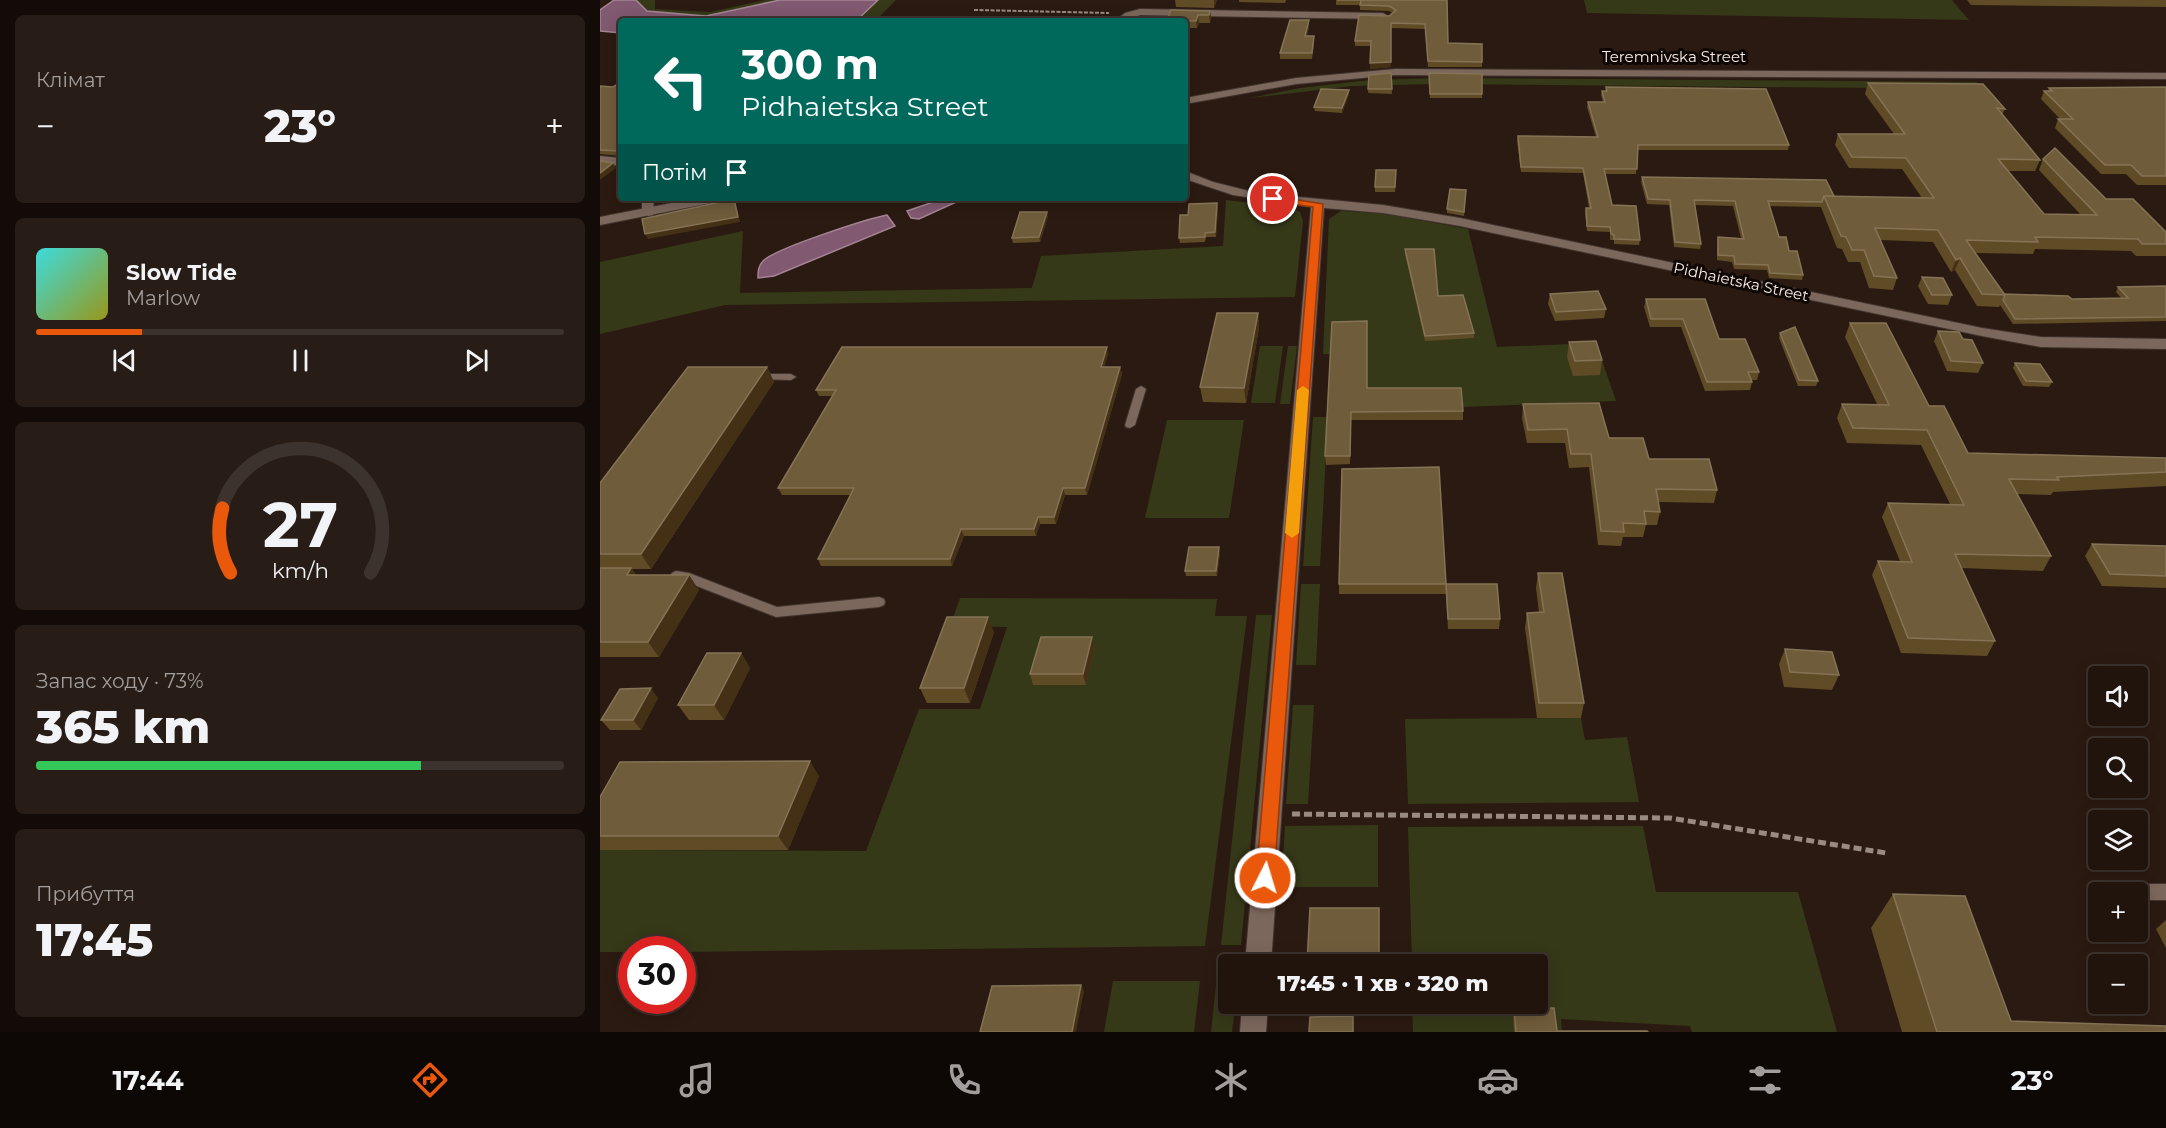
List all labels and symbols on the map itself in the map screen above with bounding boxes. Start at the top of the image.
street label: Teremnivska Street [1602,47,1746,66]
pin [1247,173,1298,224]
street label: Pidhaietska Street [1672,258,1810,305]
position arrow [1233,846,1297,910]
speed limit sign: 30 [618,936,696,1014]

